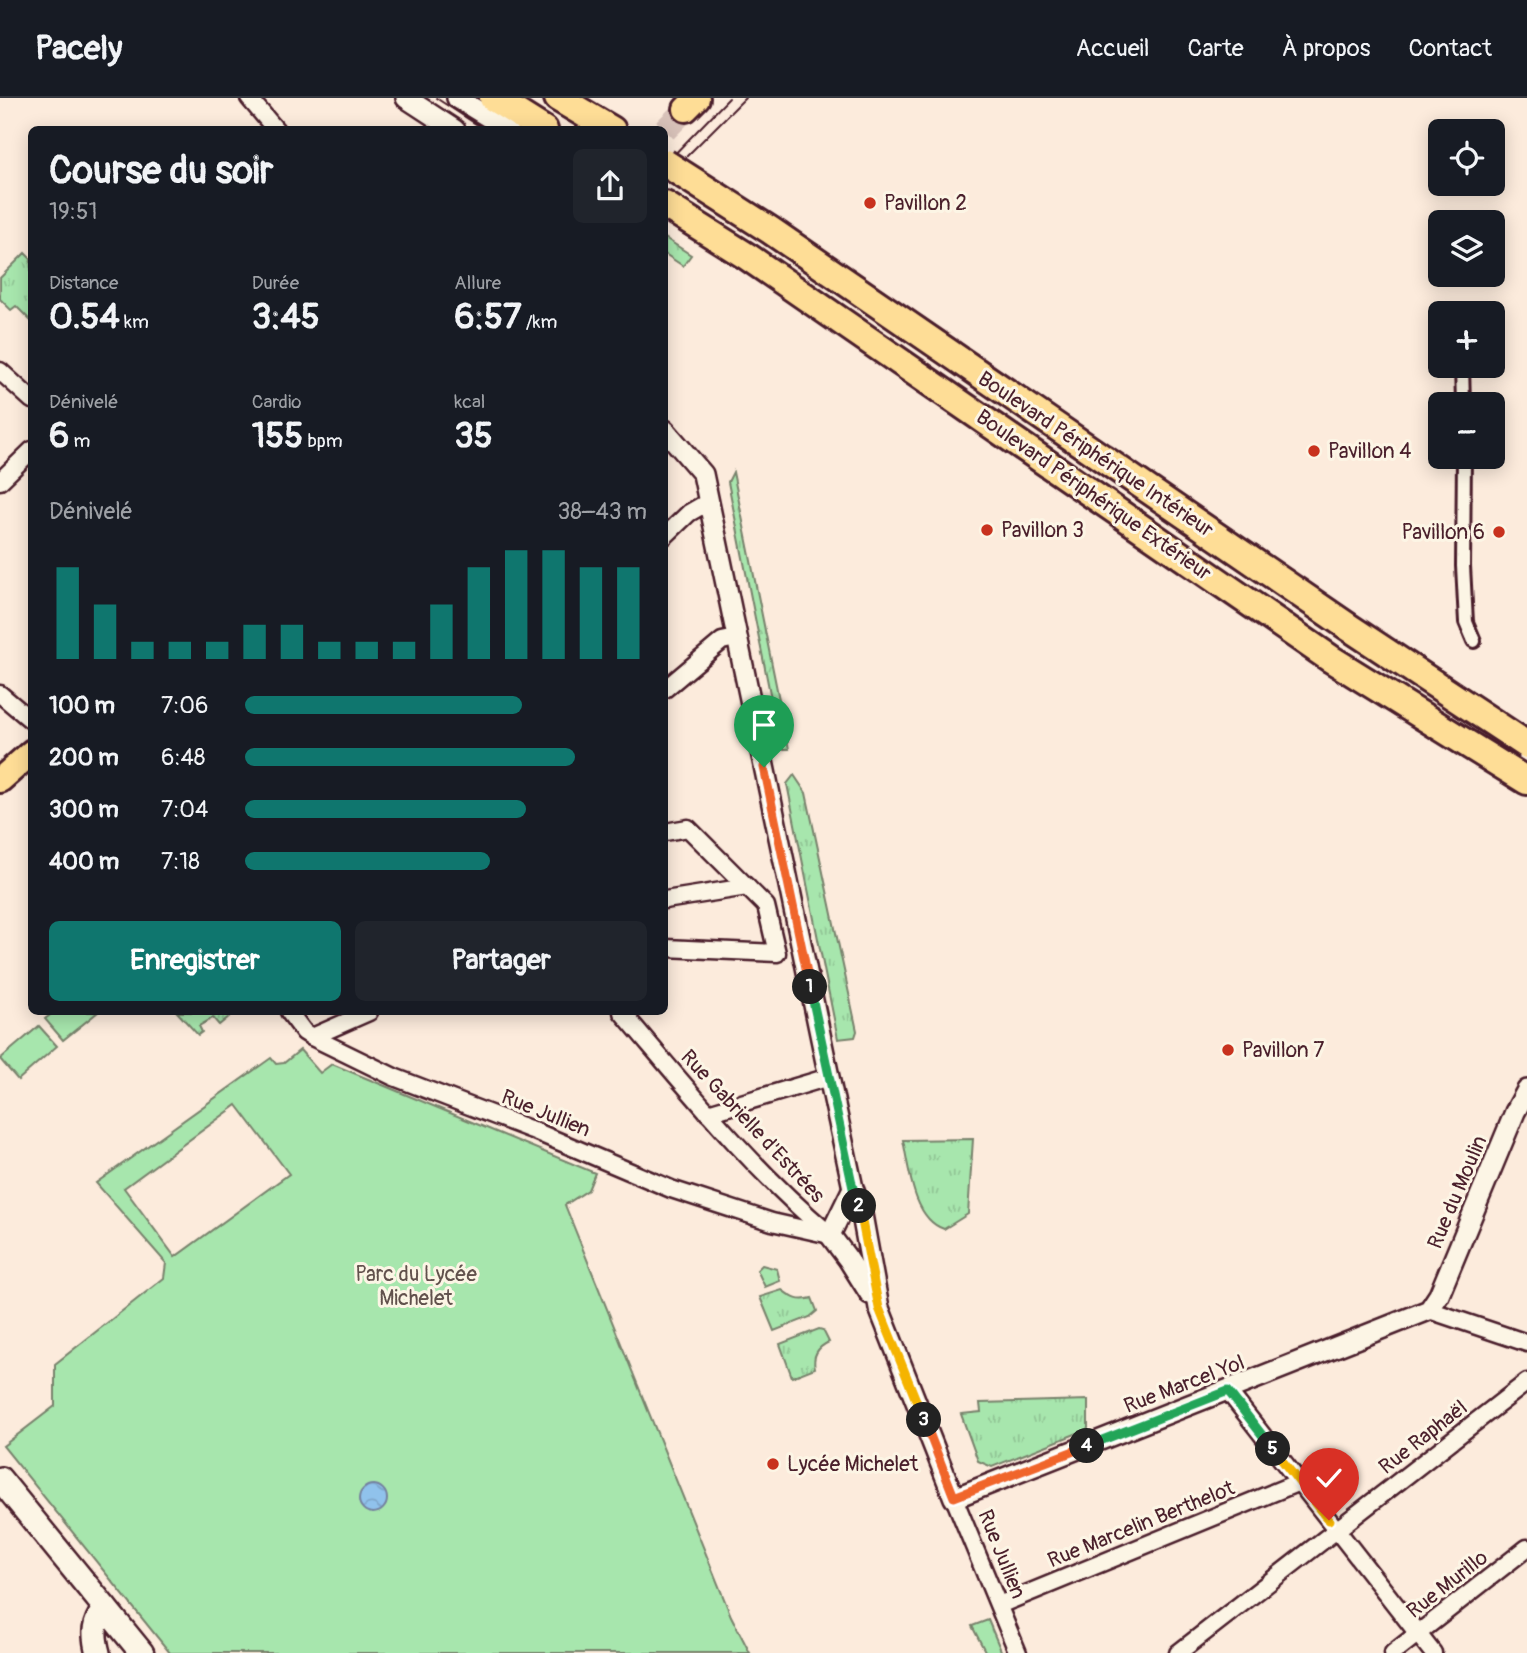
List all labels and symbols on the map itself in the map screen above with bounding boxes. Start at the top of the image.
place label: Pavillon 2 [884,190,967,217]
marker: Pavillon 2 [862,195,878,211]
street label: Boulevard Périphérique Intérieur [973,365,1219,544]
street label: Boulevard Périphérique Extérieur [971,404,1217,587]
place label: Pavillon 4 [1328,438,1411,465]
marker: Pavillon 4 [1306,443,1322,459]
place label: Pavillon 3 [1001,517,1084,544]
place label: Pavillon 6 [1402,519,1485,546]
marker: Pavillon 3 [979,522,995,538]
marker: Pavillon 6 [1491,524,1507,540]
pin [734,695,794,767]
pin: 1 [792,970,828,1004]
place label: Pavillon 7 [1242,1037,1324,1064]
marker: Pavillon 7 [1220,1042,1236,1058]
street label: Rue Gabrielle d'Estrées [675,1044,831,1209]
street label: Rue Jullien [497,1083,594,1144]
street label: Rue du Moulin [1422,1131,1493,1253]
pin: 2 [842,1188,876,1224]
park label: Parc du Lycée Michelet [355,1261,477,1312]
street label: Rue Marcel Yol [1120,1349,1248,1420]
street label: Rue Raphaël [1374,1394,1473,1480]
pin: 3 [906,1402,942,1438]
pin: 4 [1070,1428,1104,1464]
pin: 5 [1256,1432,1290,1466]
pin [1299,1448,1359,1520]
place label: Lycée Michelet [787,1451,919,1478]
marker: Lycée Michelet [765,1456,781,1472]
street label: Rue Marcelin Berthelot [1044,1474,1239,1574]
street label: Rue Jullien [971,1506,1032,1603]
street label: Rue Murillo [1401,1544,1493,1625]

